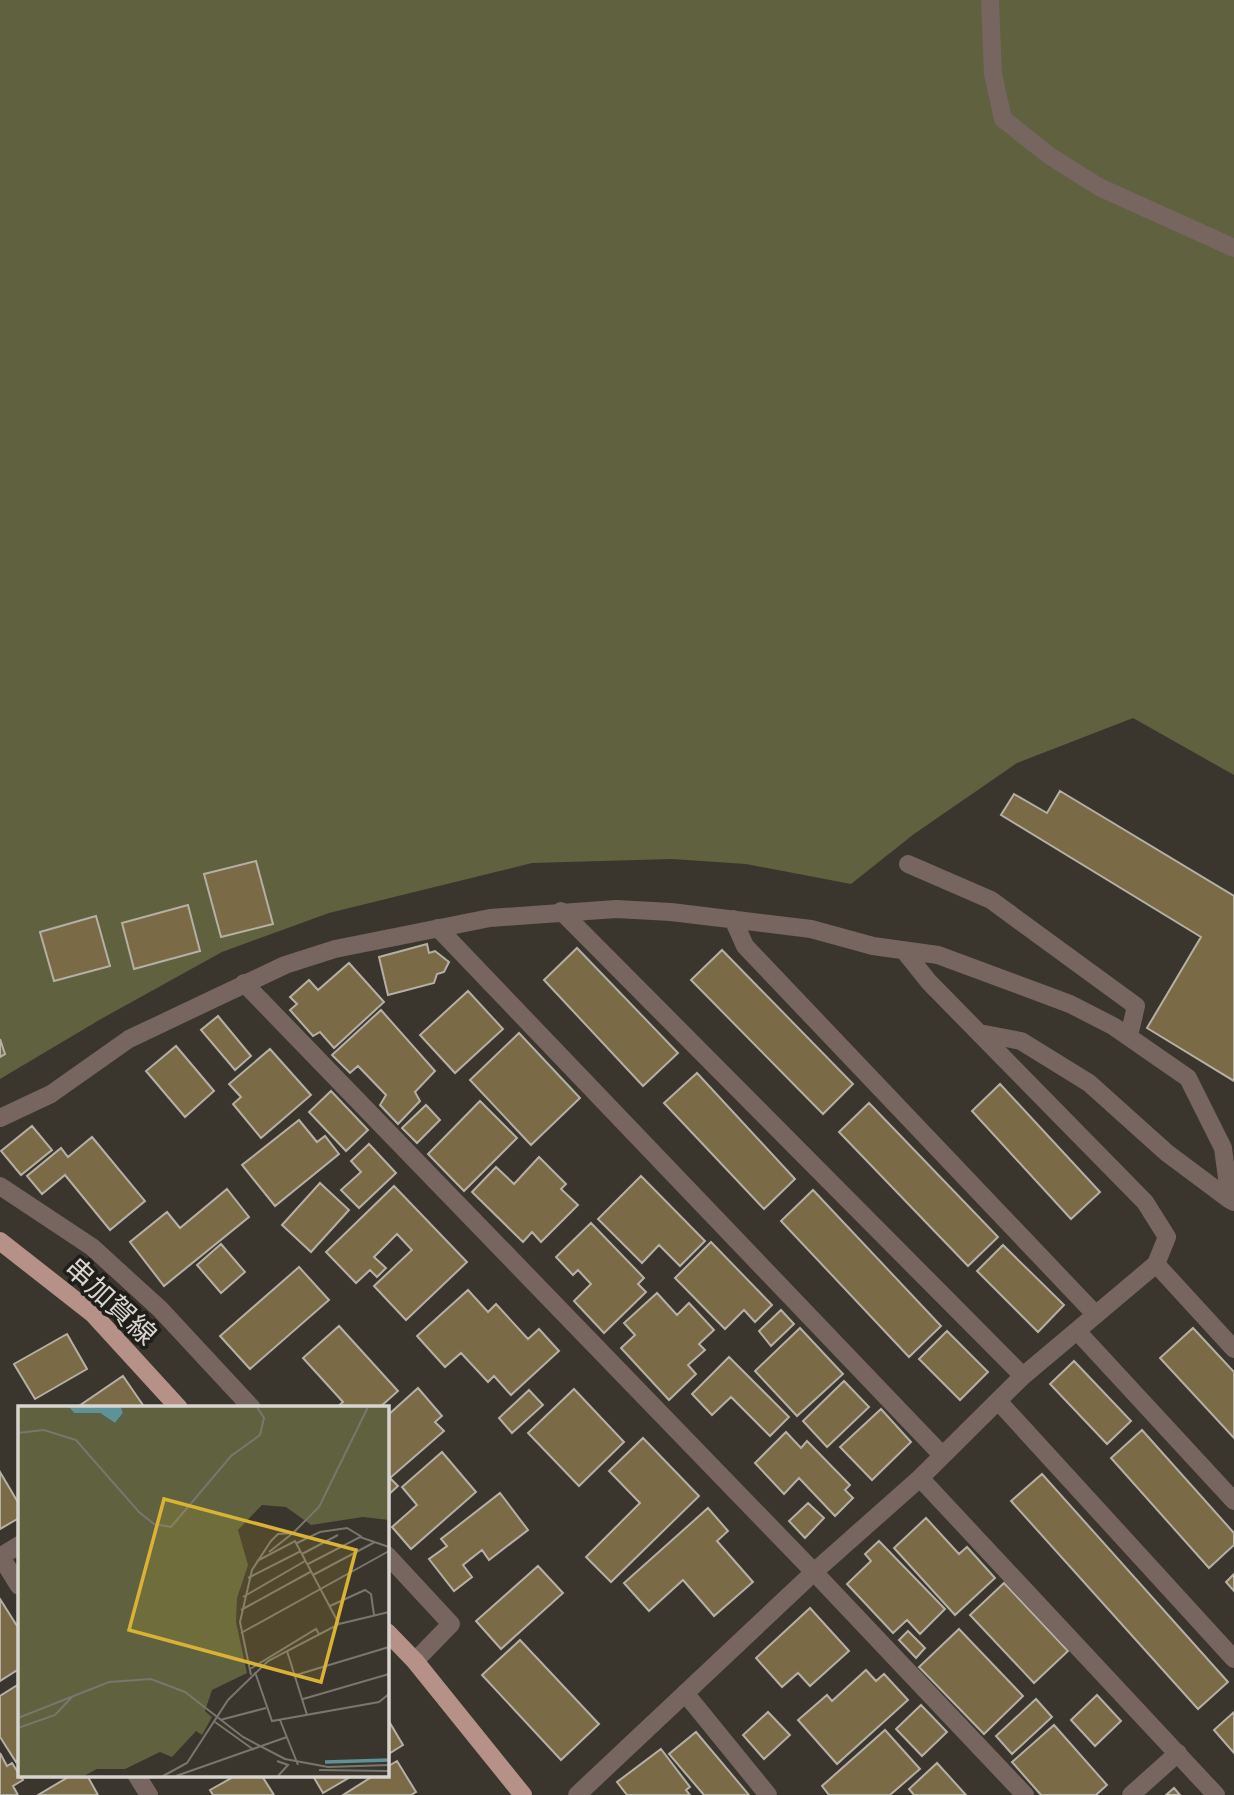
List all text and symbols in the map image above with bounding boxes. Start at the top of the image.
street label: 串加賀線 [59,1253,162,1351]
inset map [18,1406,388,1778]

